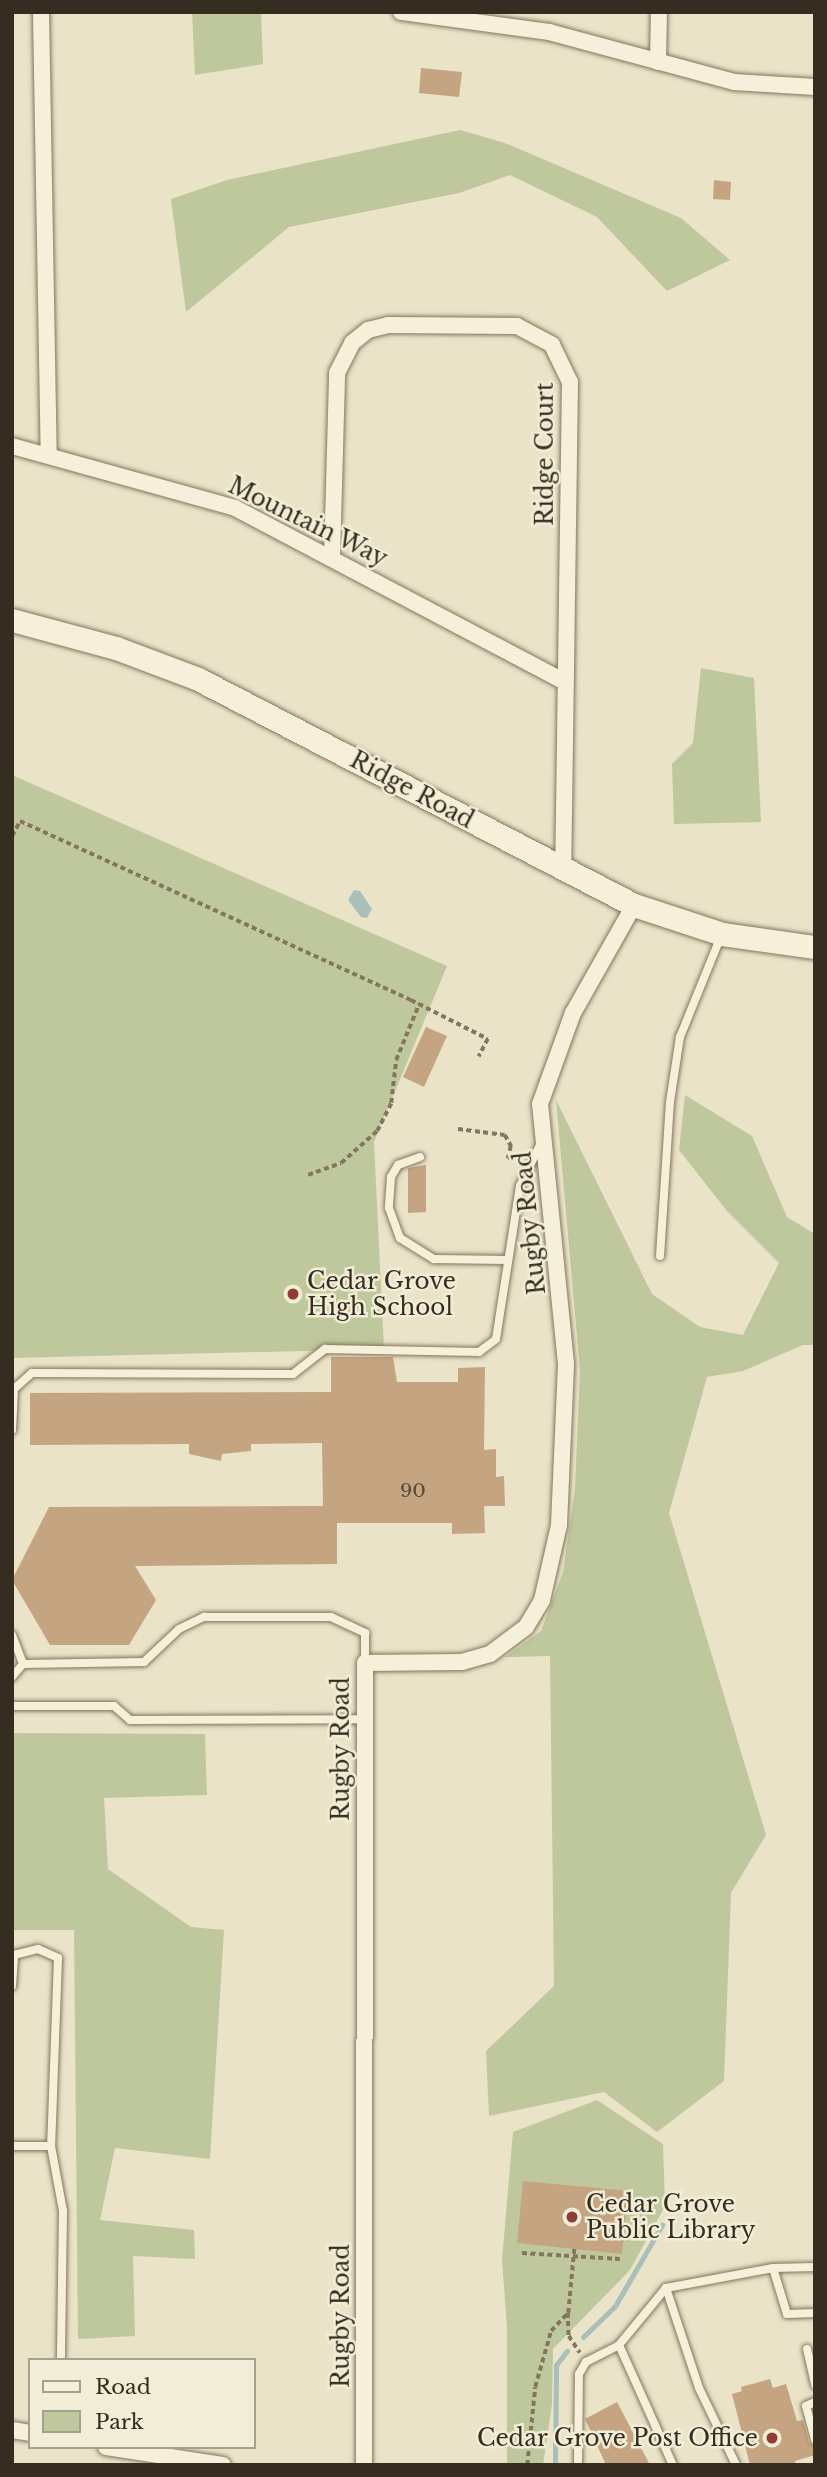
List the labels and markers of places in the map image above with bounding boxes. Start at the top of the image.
place label: Cedar Grove High School [307,1267,456,1321]
marker: Cedar Grove High School [285,1286,301,1302]
place label: Cedar Grove Public Library [586,2190,755,2244]
marker: Cedar Grove Public Library [564,2209,580,2225]
place label: Cedar Grove Post Office [476,2424,758,2452]
marker: Cedar Grove Post Office [764,2430,780,2446]

